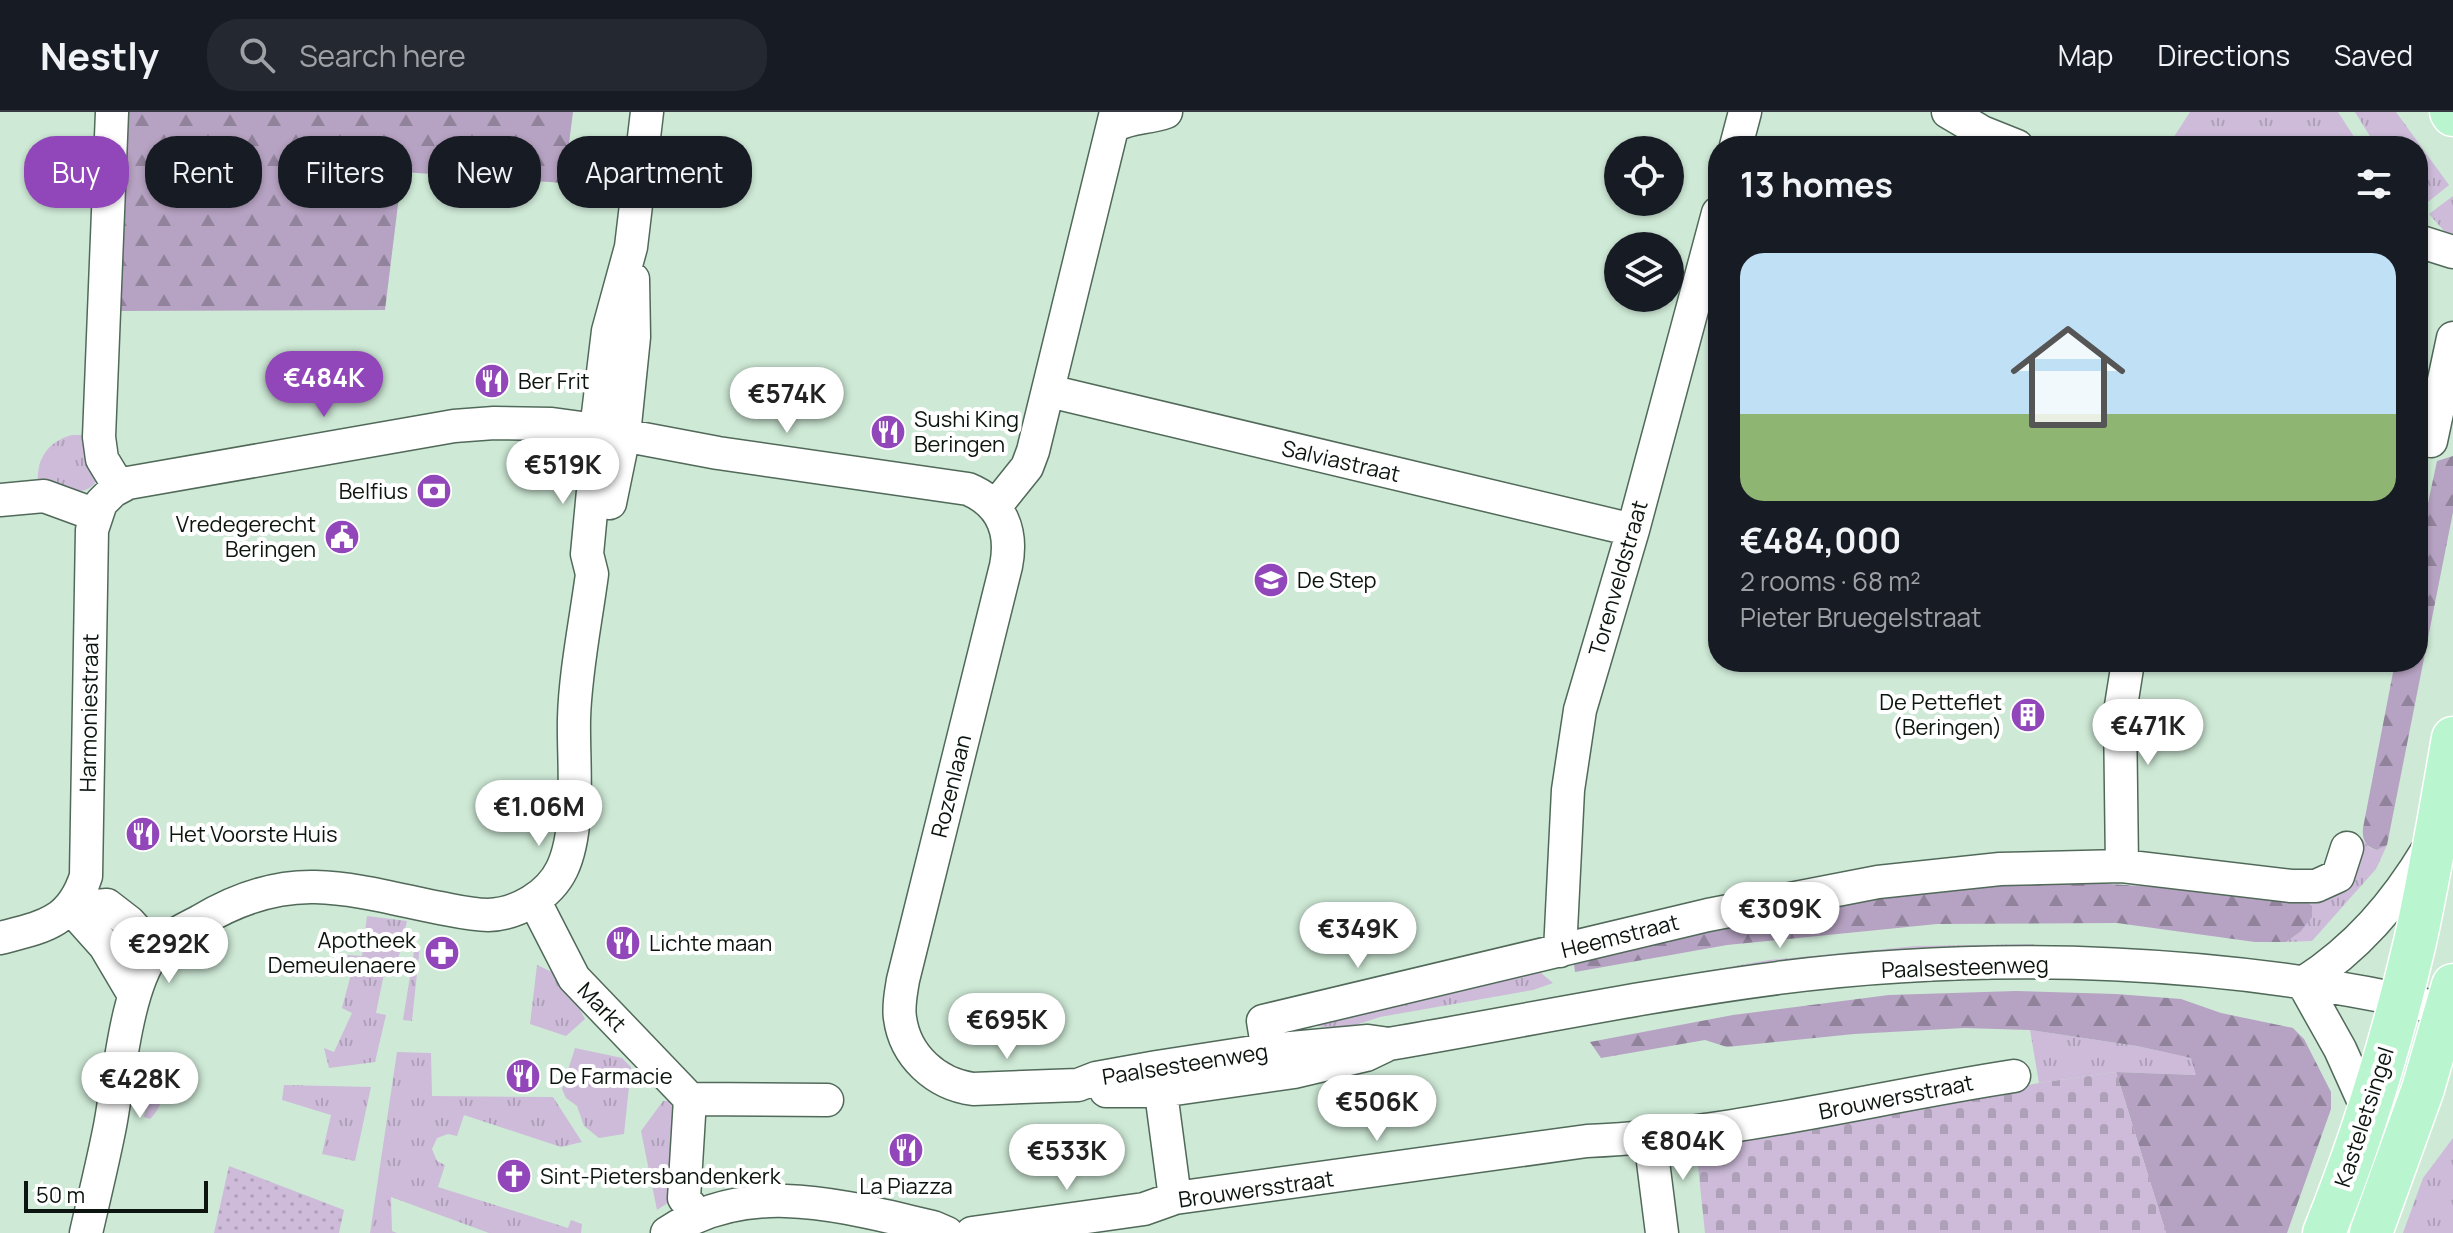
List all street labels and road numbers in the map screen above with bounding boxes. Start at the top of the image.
street label: Salviastraat [1279,433,1403,489]
street label: Torenveldstraat [1581,497,1655,659]
street label: Harmoniestraat [73,633,105,793]
street label: Rozenlaan [924,731,978,841]
street label: Heemstraat [1558,907,1682,965]
street label: Paalsesteenweg [1881,949,2049,985]
street label: Markt [571,976,633,1039]
street label: Paalsesteenweg [1100,1036,1270,1092]
street label: Kasteletsingel [2327,1043,2401,1191]
street label: Brouwersstraat [1816,1067,1976,1127]
street label: Brouwersstraat [1176,1163,1336,1215]

